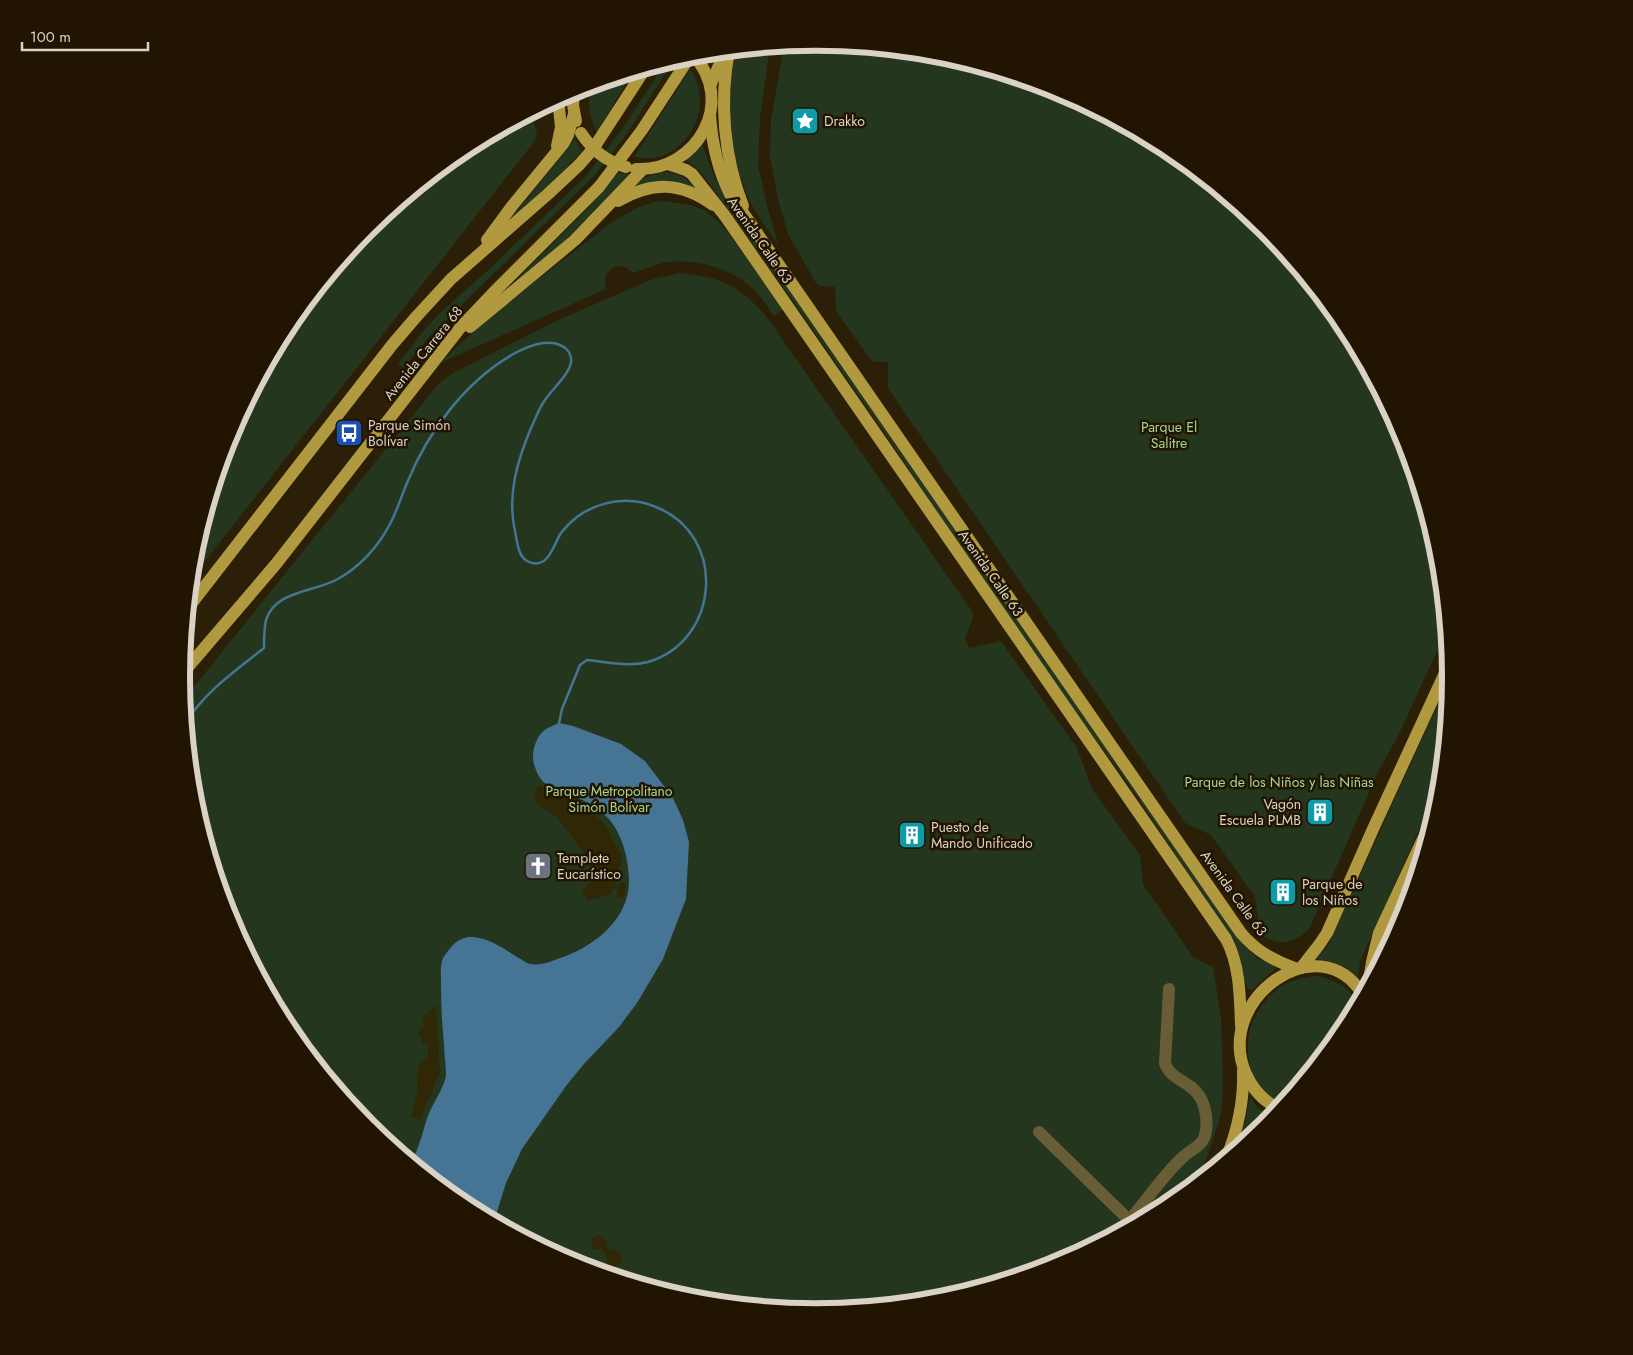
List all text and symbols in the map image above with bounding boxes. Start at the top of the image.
scale bar [22,20,149,52]
text: 100 m [30,26,71,48]
place icon: Drakko [790,106,820,136]
place label: Drakko [824,111,865,131]
street label: Avenida Calle 63 [723,193,797,288]
street label: Avenida Carrera 68 [379,302,467,404]
place label: Parque Simón Bolívar [368,415,451,451]
park label: Parque El Salitre [1141,417,1197,453]
bus stop icon: Parque Simón Bolívar [334,418,364,448]
street label: Avenida Calle 63 [954,526,1028,621]
park label: Parque de los Niños y las Niñas [1184,772,1374,792]
park label: Parque Metropolitano Simón Bolívar [545,781,673,817]
place label: Vagón Escuela PLMB [1219,794,1301,830]
building icon: Vagón Escuela PLMB [1305,797,1335,827]
place label: Puesto de Mando Unificado [931,817,1033,853]
building icon: Puesto de Mando Unificado [897,820,927,850]
street label: Avenida Calle 63 [1196,846,1272,940]
place label: Templete Eucarístico [557,848,621,884]
church icon: Templete Eucarístico [523,851,553,881]
place label: Parque de los Niños [1302,874,1363,910]
building icon: Parque de los Niños [1268,877,1298,907]

